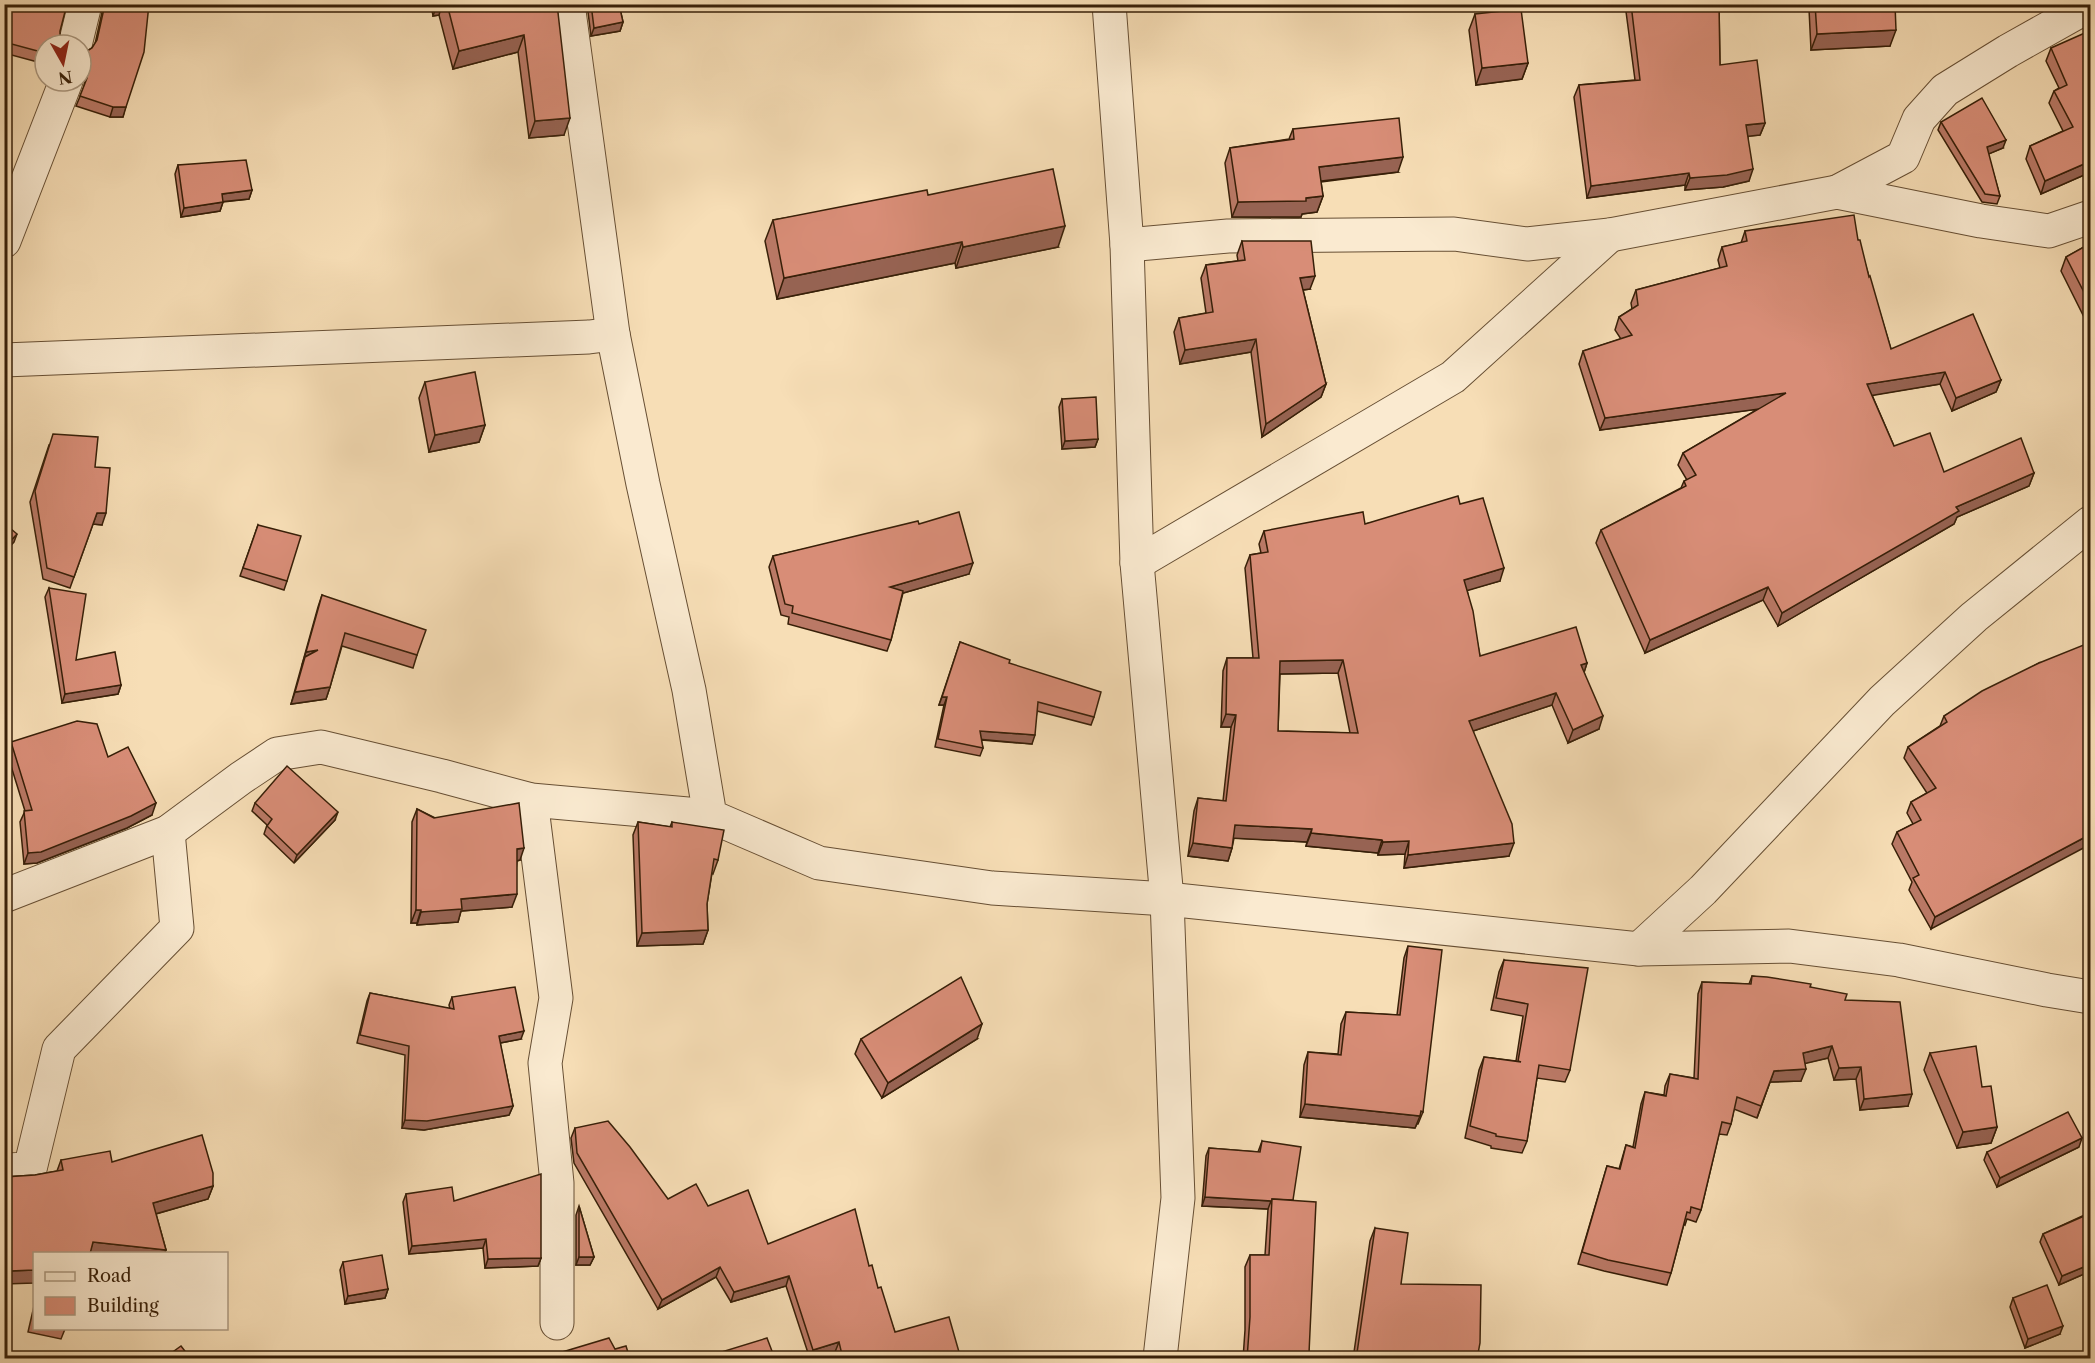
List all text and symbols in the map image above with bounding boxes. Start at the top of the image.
north arrow [33,33,93,93]
text: N [57,67,74,89]
legend [33,1252,228,1330]
text: Road [87,1265,132,1287]
text: Building [87,1295,159,1317]

